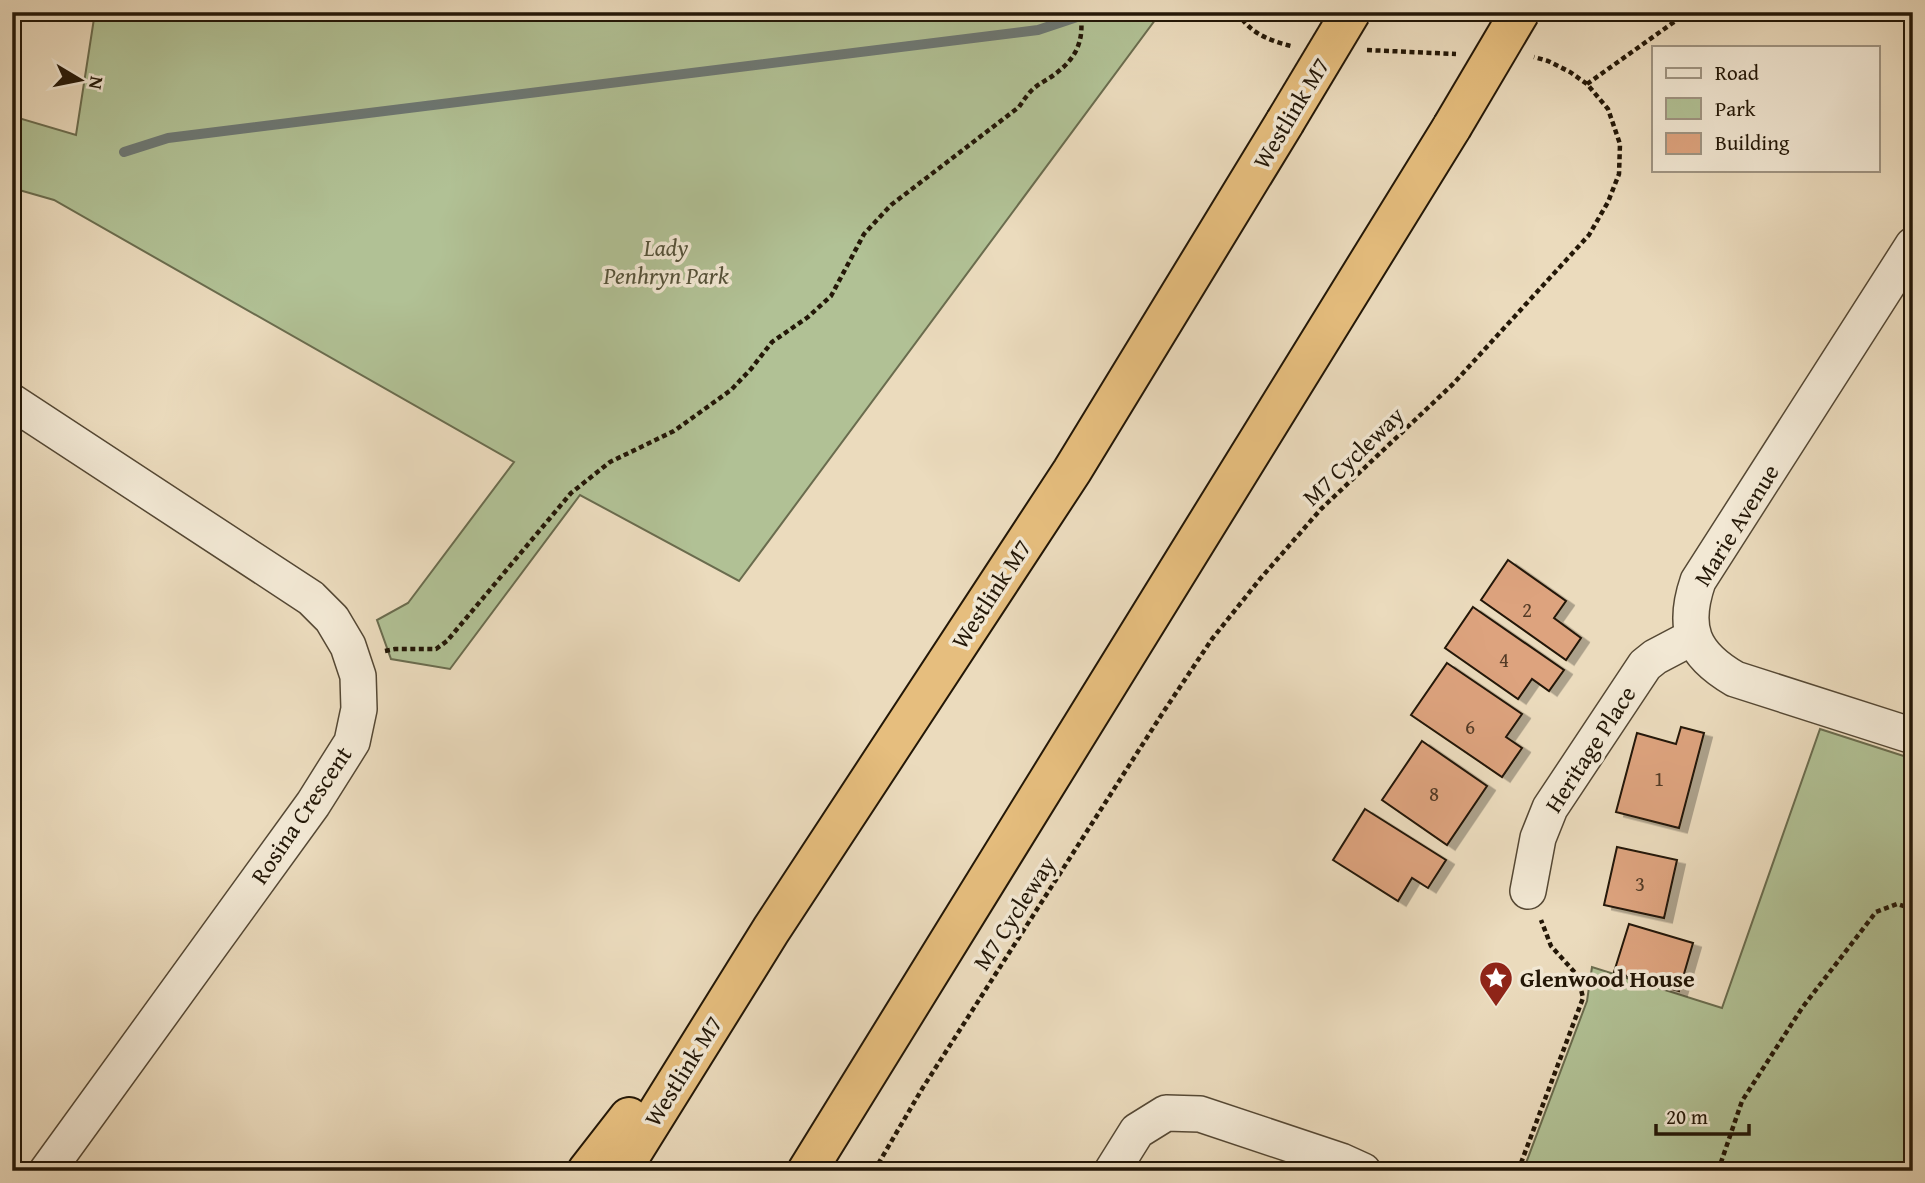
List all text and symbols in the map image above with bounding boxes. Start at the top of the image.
north arrow [46,46,116,116]
legend [1652,46,1880,172]
street label: Westlink M7 [1244,51,1338,175]
text: Road [1715,57,1760,88]
text: N [82,74,112,92]
text: Park [1715,93,1756,124]
text: Building [1715,127,1790,158]
park label: Lady Penhryn Park [602,230,729,293]
street label: M7 Cycleway [1294,398,1412,514]
street label: Marie Avenue [1685,457,1787,593]
street label: Westlink M7 [942,532,1040,656]
house number: 2 [1522,594,1532,625]
house number: 4 [1499,644,1509,675]
street label: Heritage Place [1536,679,1644,819]
house number: 6 [1465,711,1475,742]
street label: Rosina Crescent [242,739,360,891]
house number: 1 [1654,763,1664,794]
house number: 8 [1429,778,1439,809]
street label: M7 Cycleway [964,849,1064,977]
house number: 3 [1635,868,1645,899]
place icon: Glenwood House [1477,959,1515,1008]
place label: Glenwood House [1520,961,1695,996]
street label: Westlink M7 [635,1009,731,1133]
scale bar [1656,1092,1748,1136]
text: 20 m [1666,1101,1708,1132]

